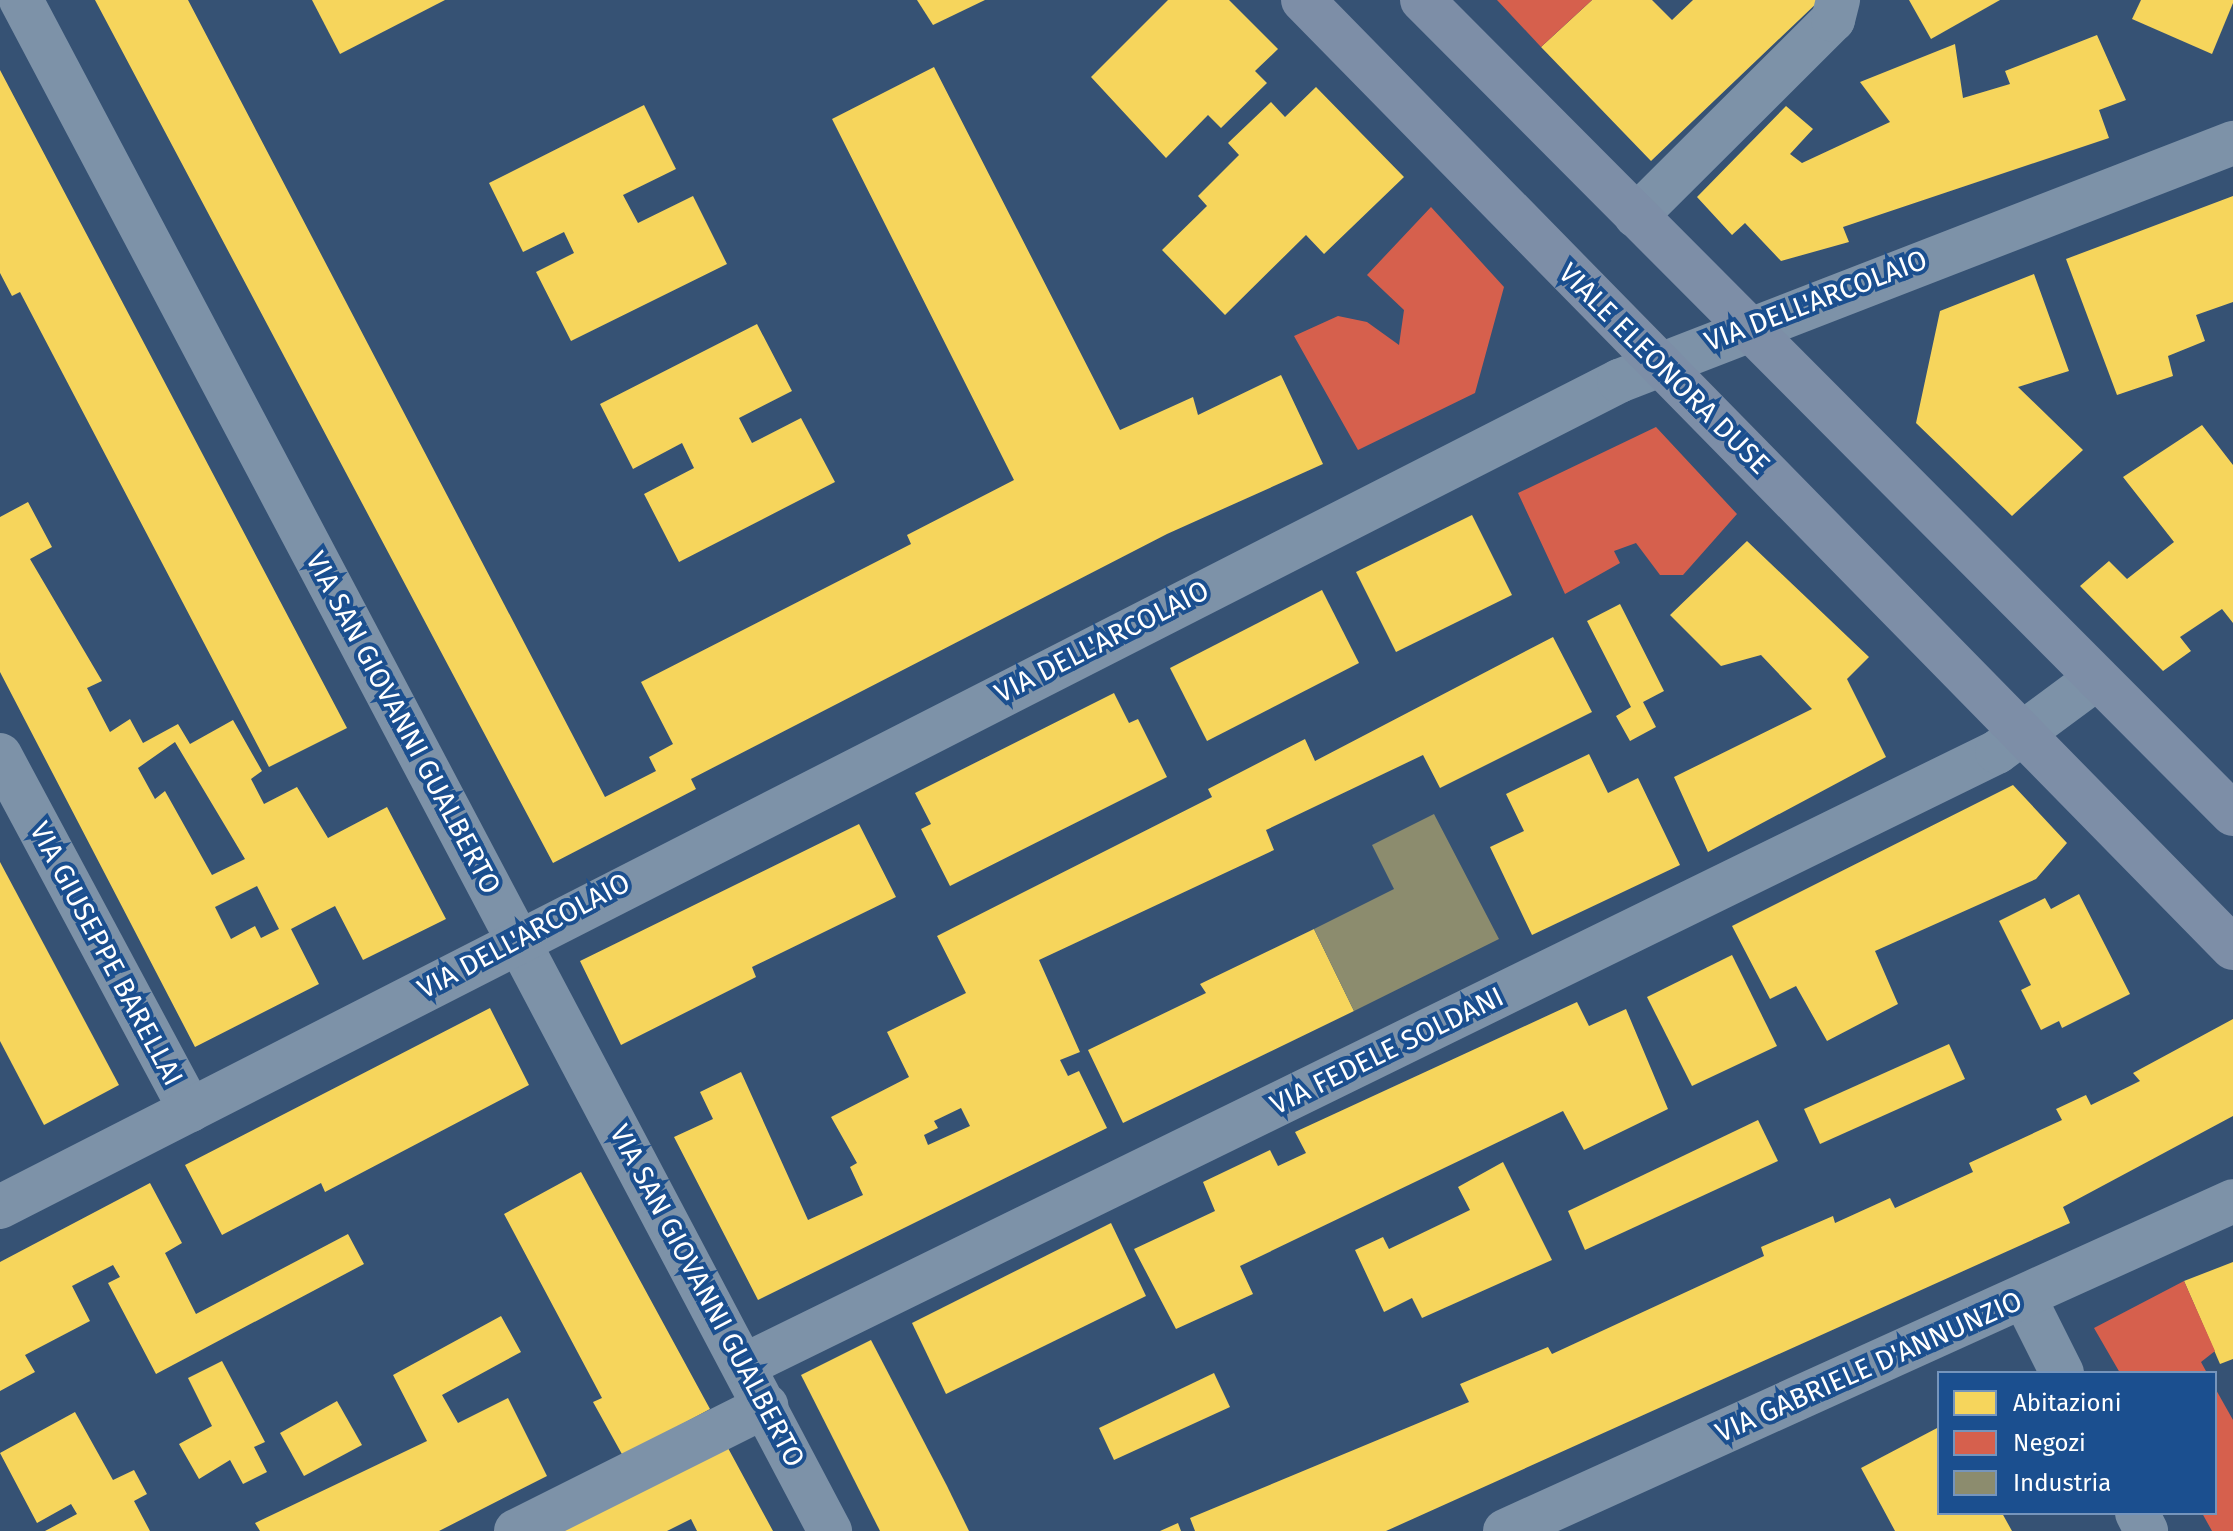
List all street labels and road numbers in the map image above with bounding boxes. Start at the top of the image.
street label: VIA DELL'ARCOLAIO [1700,243,1932,359]
street label: VIALE ELEONORA DUSE [1551,256,1777,482]
street label: VIA SAN GIOVANNI GUALBERTO [298,546,508,900]
street label: VIA DELL'ARCOLAIO [989,574,1215,710]
street label: VIA GIUSEPPE BARELLAI [22,816,190,1092]
street label: VIA DELL'ARCOLAIO [412,866,636,1006]
street label: VIA FEDELE SOLDANI [1265,980,1509,1122]
street label: VIA SAN GIOVANNI GUALBERTO [602,1119,812,1473]
street label: VIA GABRIELE D'ANNUNZIO [1710,1284,2028,1450]

